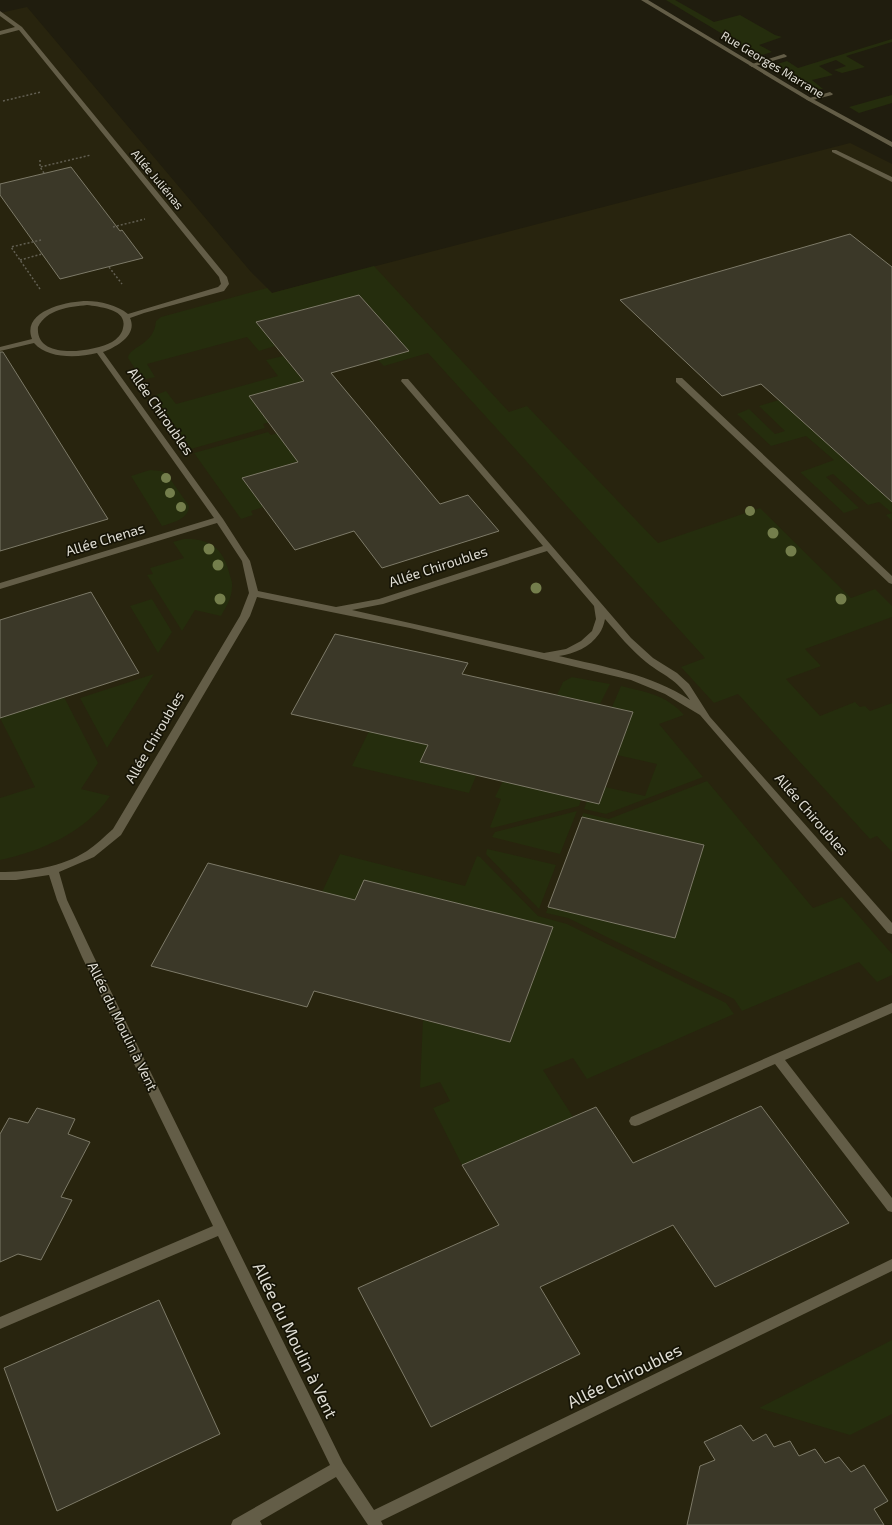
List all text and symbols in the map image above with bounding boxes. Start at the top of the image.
street label: Rue Georges Marrane [719,28,827,100]
street label: Allée Juliénas [129,146,187,212]
street label: Allée Chiroubles [125,364,197,458]
street label: Allée Chenas [63,519,147,559]
street label: Allée Chiroubles [386,542,490,590]
street label: Allée Chiroubles [121,688,187,786]
street label: Allée Chiroubles [772,770,852,858]
street label: Allée du Moulin à Vent [84,959,162,1093]
street label: Allée du Moulin à Vent [250,1259,343,1422]
street label: Allée Chiroubles [563,1339,685,1411]

